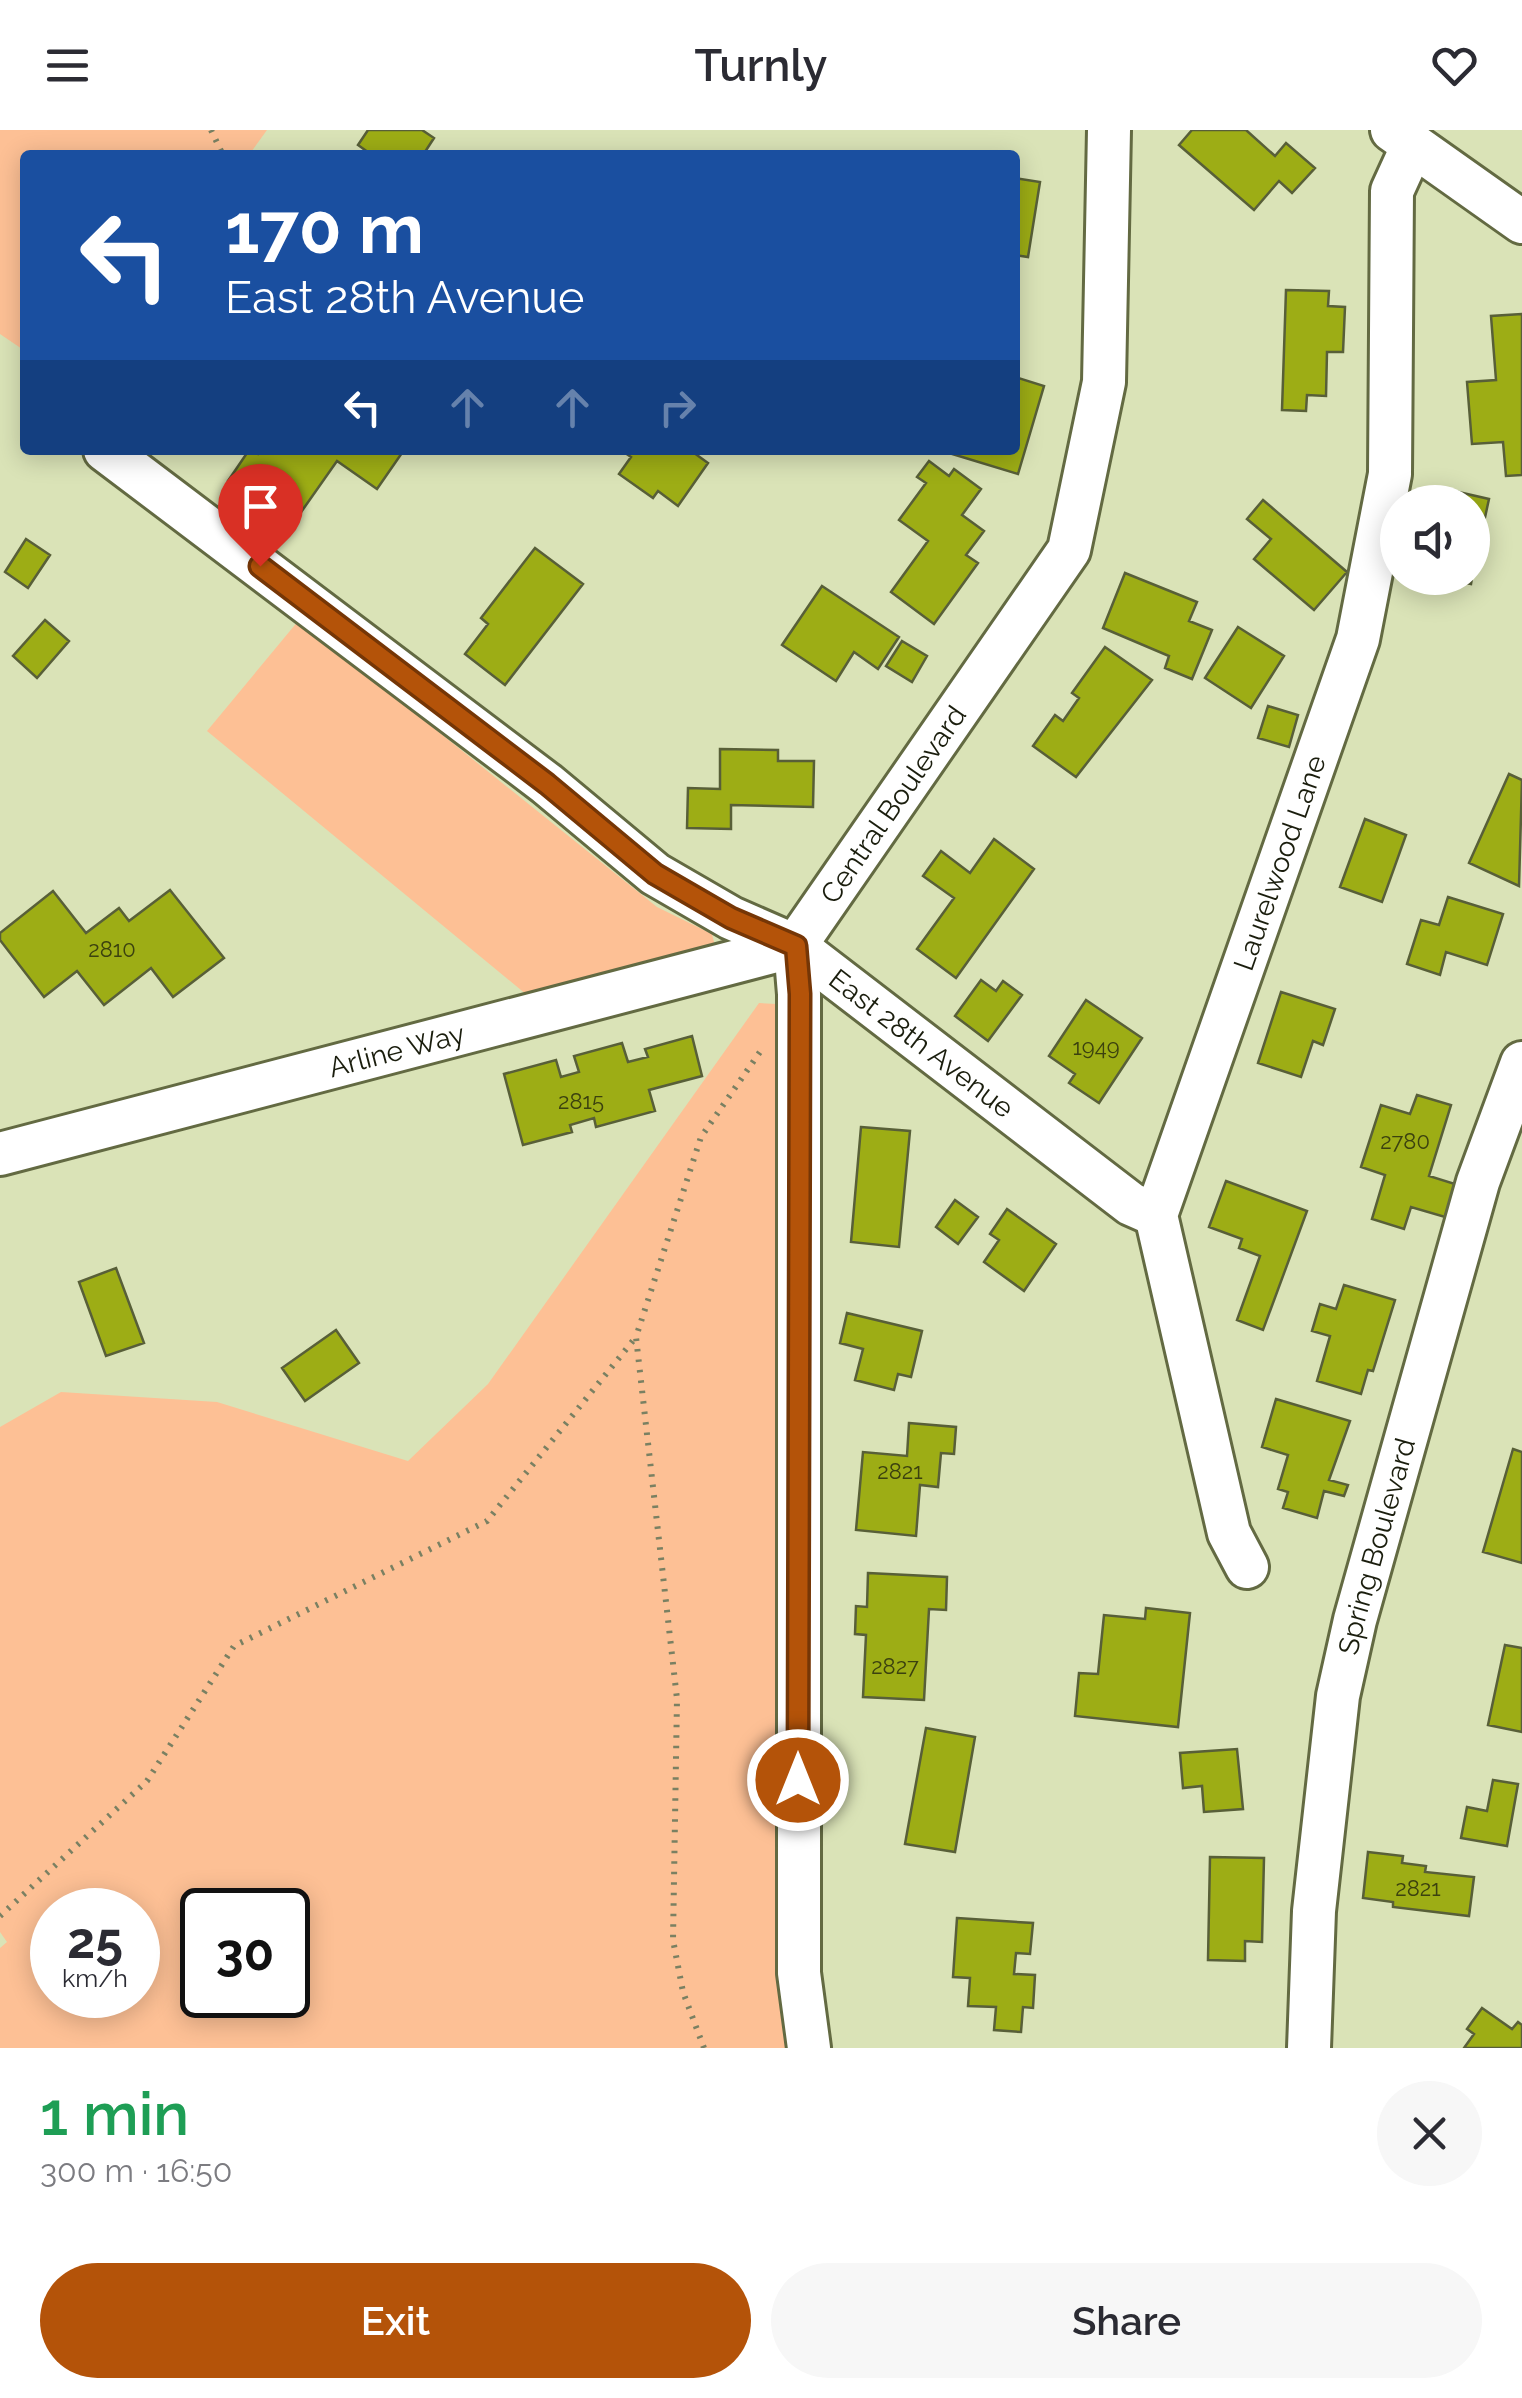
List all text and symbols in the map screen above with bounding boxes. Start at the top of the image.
icon: menu [40,38,95,93]
icon: heart [1427,38,1482,93]
text: Turnly [695,39,827,92]
text: 170 m [225,187,424,269]
icon: left [60,190,190,320]
text: East 28th Avenue [225,271,585,324]
icon: left [335,380,390,435]
icon: ahead [440,380,495,435]
icon: ahead [545,380,600,435]
icon: right [650,380,705,435]
pin [218,464,303,567]
icon: arrive [233,479,288,534]
map controls [1380,485,1490,595]
button: sound [1380,485,1490,595]
street label: Central Boulevard [814,700,973,910]
street label: Laurelwood Lane [1227,751,1333,975]
house number: 2810 [88,936,136,962]
street label: East 28th Avenue [823,962,1020,1125]
street label: Arline Way [325,1017,468,1084]
house number: 1949 [1072,1034,1120,1060]
house number: 2815 [558,1088,604,1114]
house number: 2780 [1380,1128,1430,1154]
street label: Spring Boulevard [1332,1434,1422,1658]
house number: 2821 [877,1458,923,1484]
house number: 2827 [871,1653,919,1679]
position arrow [746,1728,850,1832]
house number: 2821 [1395,1875,1441,1901]
speed limit sign: 30 [180,1888,310,2018]
text: 25 [67,1911,123,1970]
text: km/h [62,1963,128,1993]
text: 1 min [40,2079,189,2149]
button: close [1377,2081,1482,2186]
text: 300 m · 16:50 [40,2152,232,2189]
button: Exit [40,2263,751,2378]
button: Share [771,2263,1482,2378]

